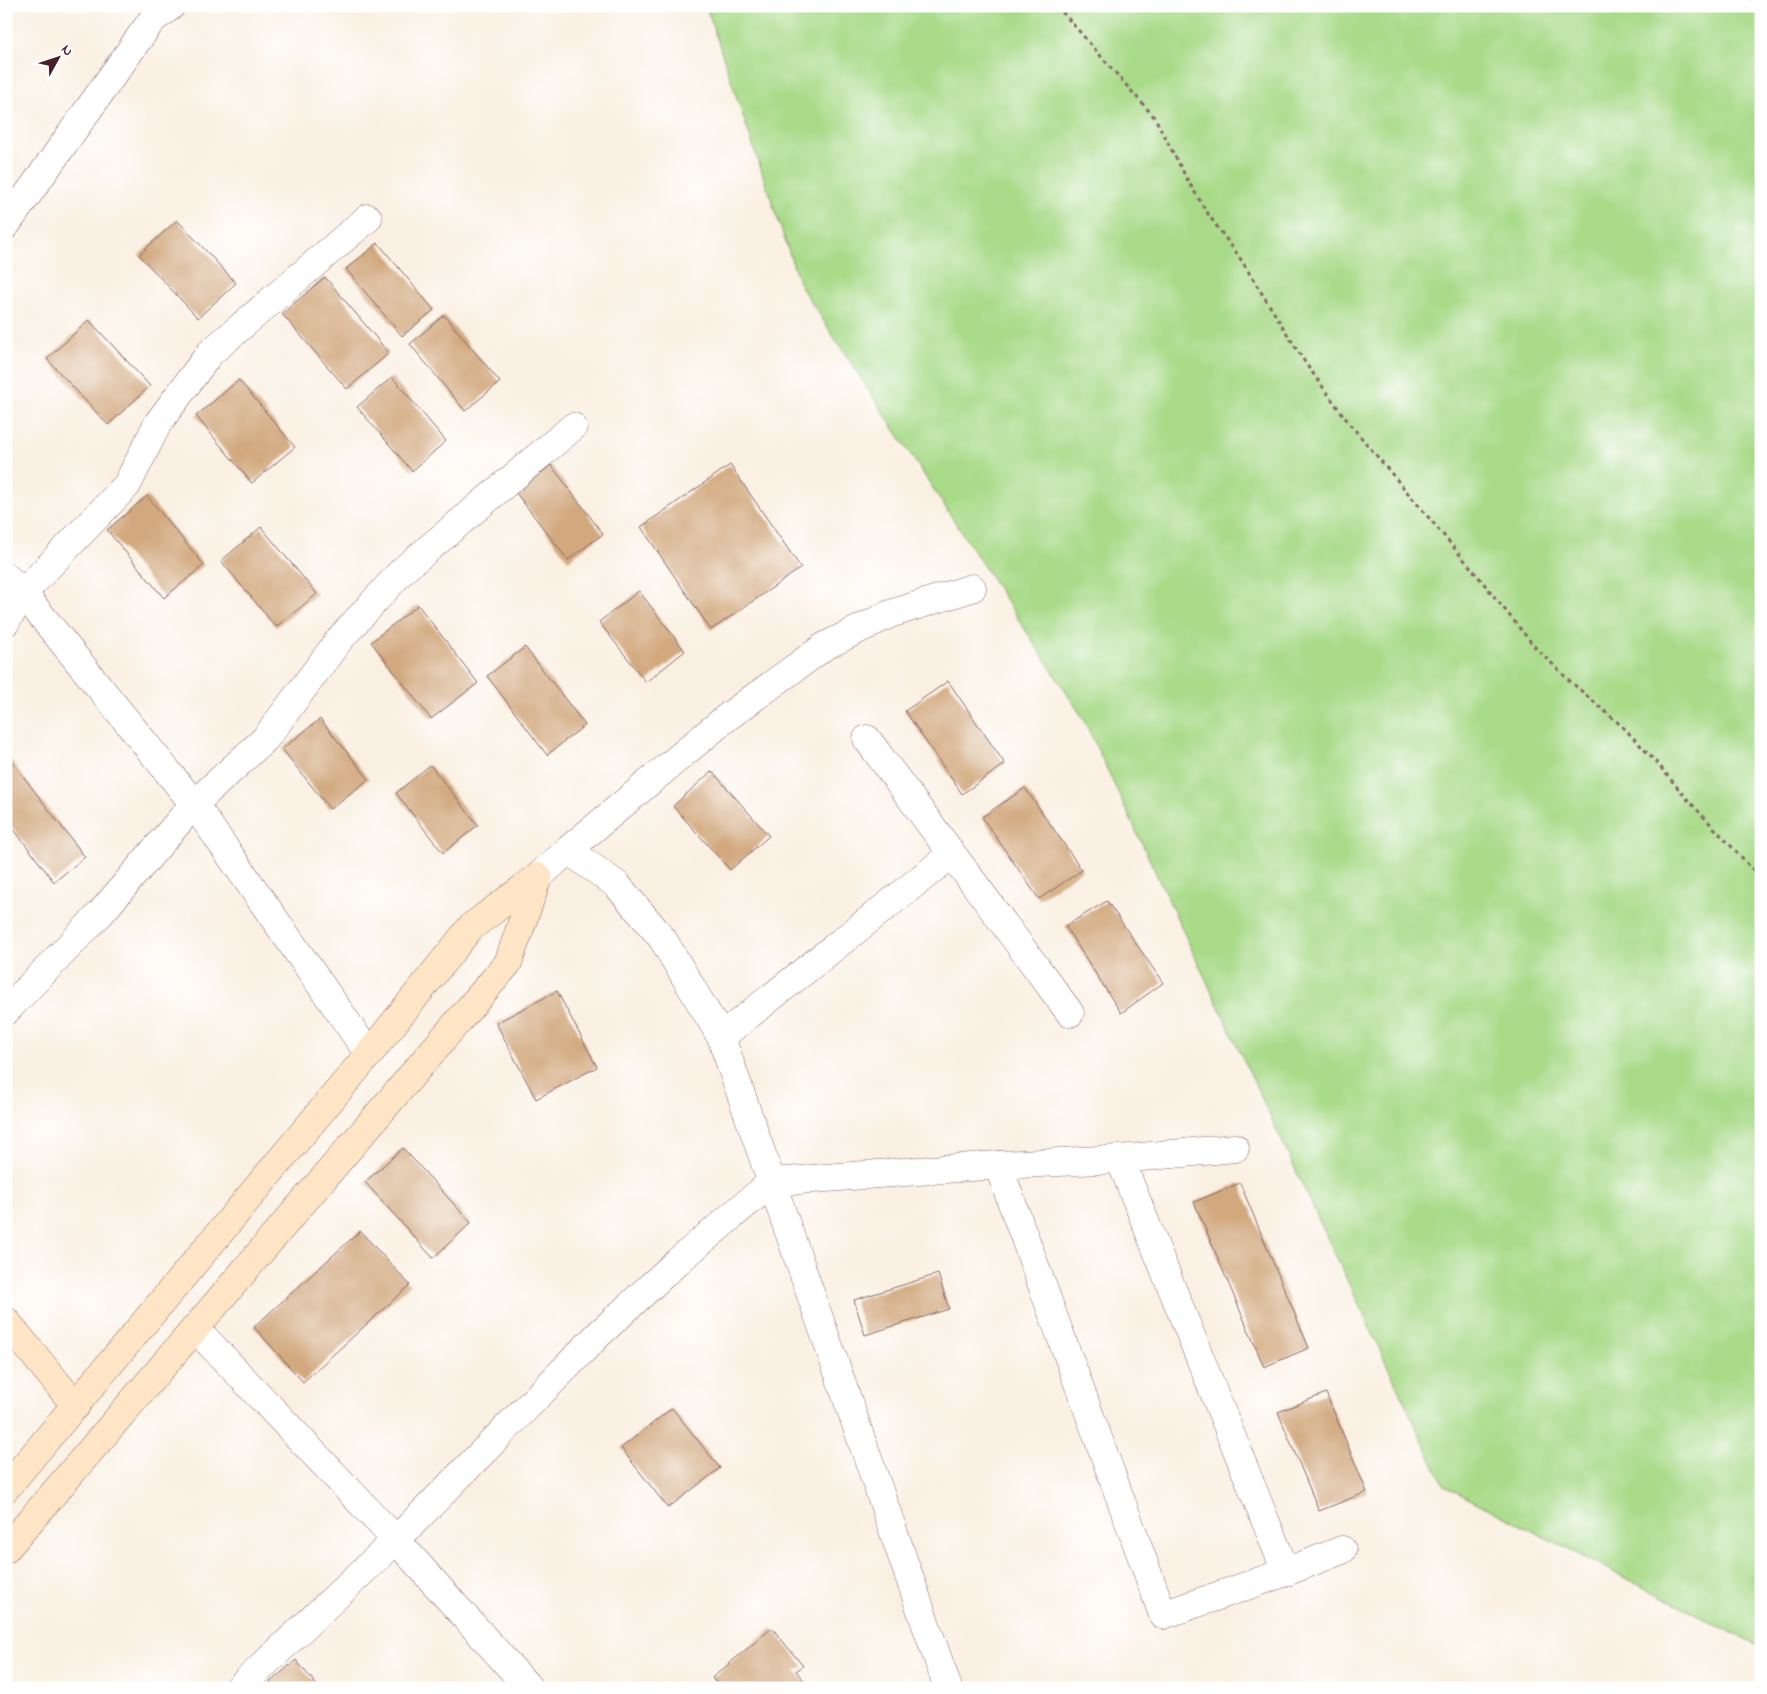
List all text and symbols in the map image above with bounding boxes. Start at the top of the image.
north arrow [32,32,82,82]
text: N [56,40,78,61]

